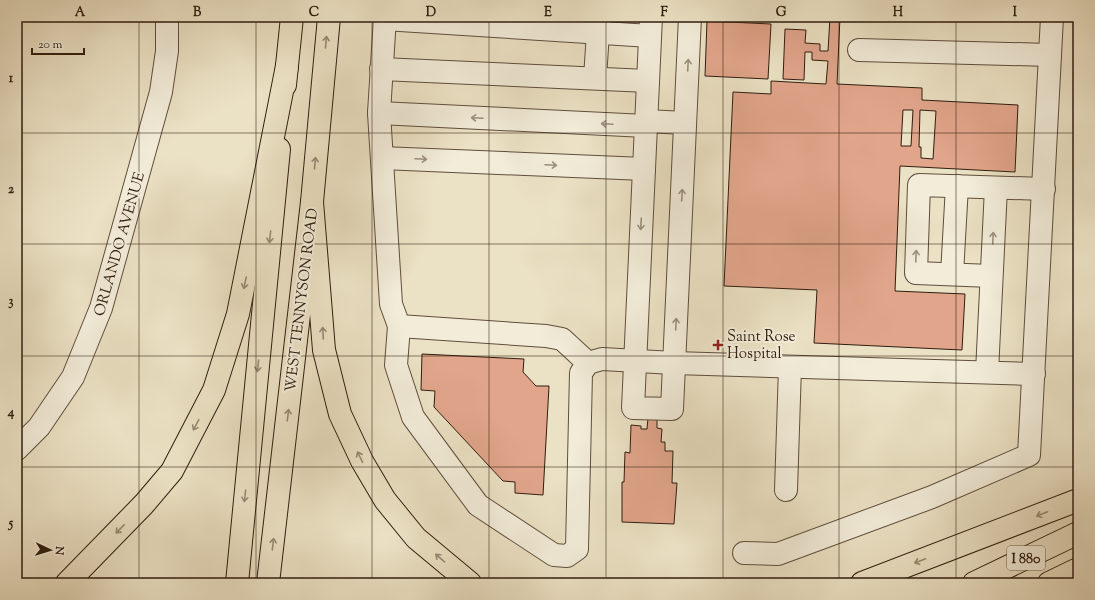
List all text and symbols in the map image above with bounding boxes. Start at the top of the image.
text: A [75,4,86,22]
text: B [193,4,202,22]
text: C [309,4,319,22]
text: D [426,4,436,22]
text: E [544,4,552,22]
text: F [660,4,668,22]
text: G [776,4,787,22]
text: H [893,4,904,22]
text: I [1013,4,1018,22]
scale bar [32,30,84,56]
text: 20 m [38,36,63,54]
one-way arrow [323,36,330,49]
one-way arrow [684,59,691,72]
text: 1 [9,70,14,88]
one-way arrow [471,114,484,122]
one-way arrow [601,120,614,128]
one-way arrow [414,156,427,163]
one-way arrow [312,157,319,170]
one-way arrow [544,161,557,169]
street label: ORLANDO AVENUE [90,170,151,319]
text: 2 [8,181,15,199]
one-way arrow [678,189,685,202]
street label: WEST TENNYSON ROAD [281,207,324,393]
one-way arrow [638,217,645,230]
one-way arrow [267,230,274,243]
one-way arrow [990,232,997,245]
one-way arrow [913,250,920,263]
one-way arrow [240,276,248,289]
text: 3 [8,293,14,311]
one-way arrow [672,318,679,331]
one-way arrow [320,327,327,340]
place label: Saint Rose Hospital [727,327,796,365]
marker: Saint Rose Hospital [712,339,724,351]
one-way arrow [254,359,261,372]
text: 4 [7,404,15,422]
one-way arrow [284,409,291,422]
one-way arrow [192,419,199,431]
one-way arrow [356,451,363,463]
one-way arrow [241,489,249,502]
one-way arrow [1036,511,1048,519]
text: 5 [8,515,14,533]
one-way arrow [115,524,125,534]
north arrow [30,530,70,570]
one-way arrow [269,538,277,551]
text: N [51,545,67,556]
road number: I 880 [1007,546,1045,570]
one-way arrow [435,554,445,563]
one-way arrow [915,557,927,565]

